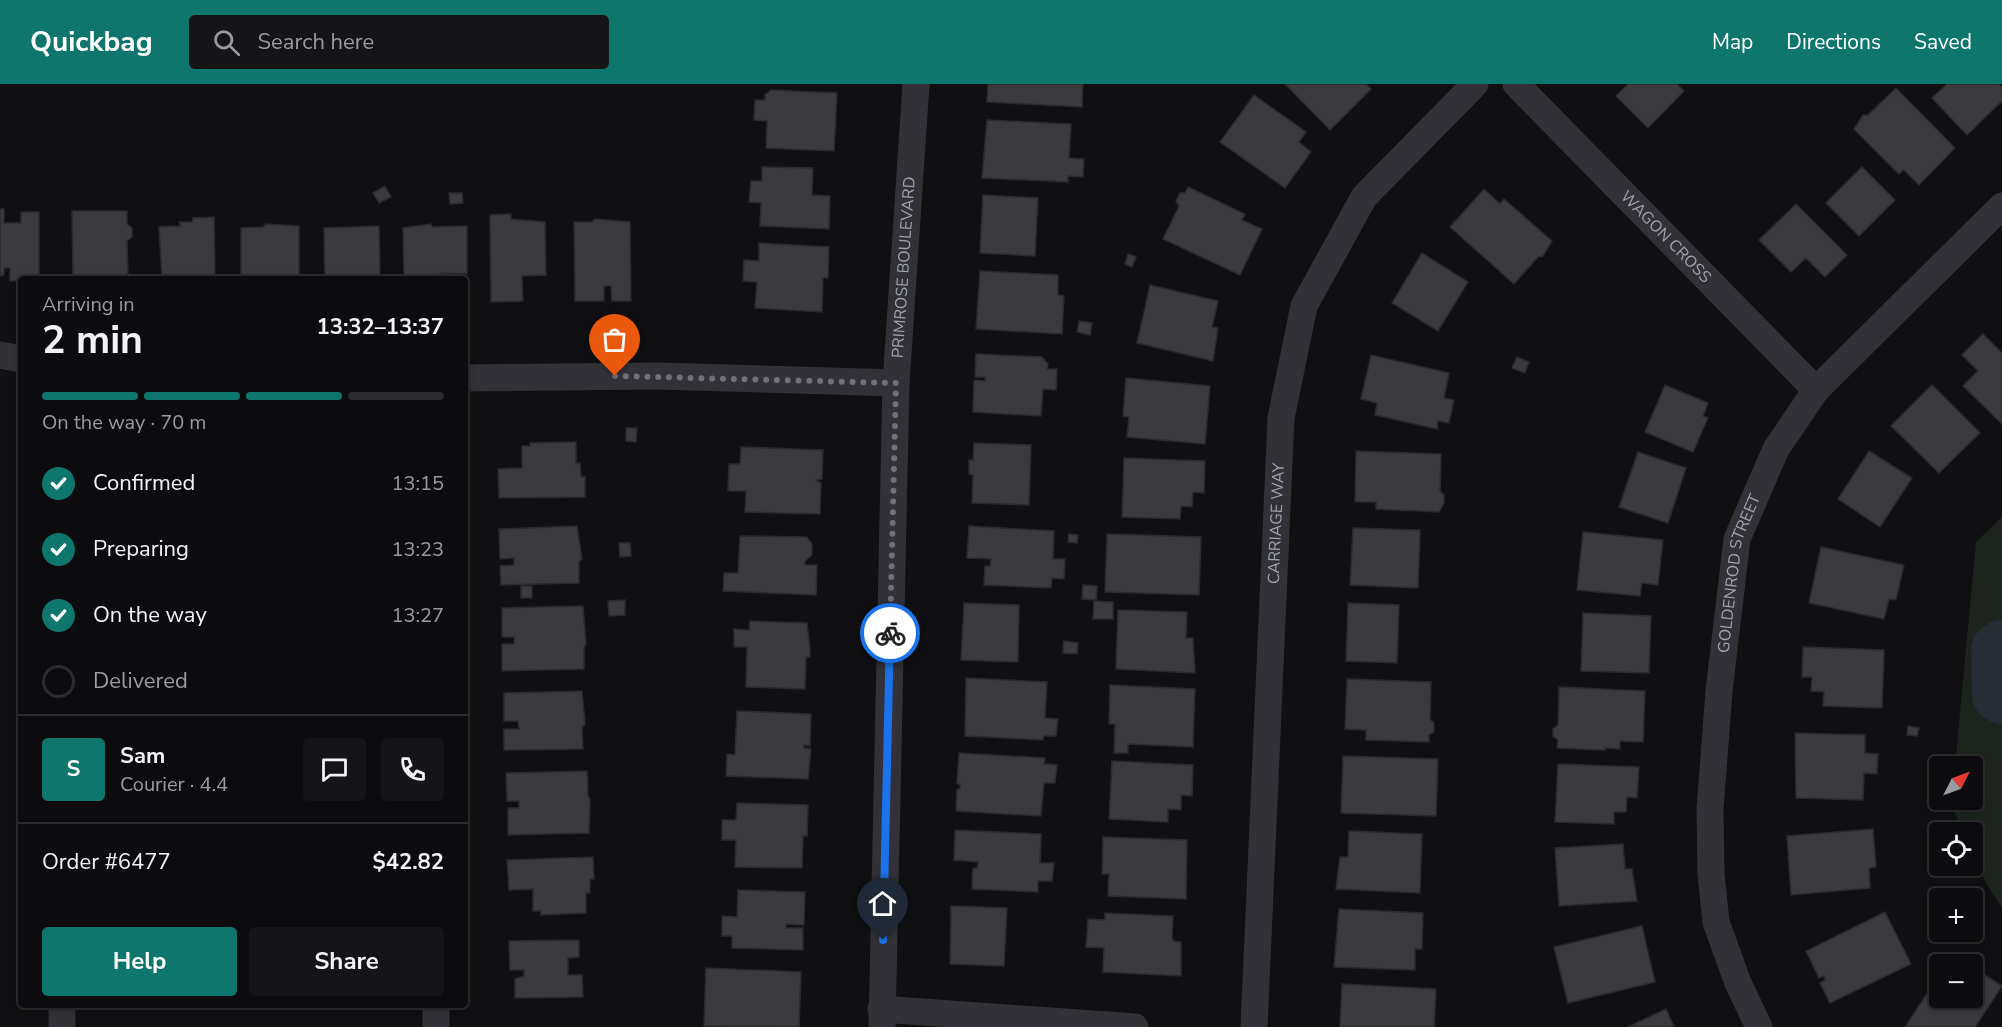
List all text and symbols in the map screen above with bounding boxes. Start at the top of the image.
search box [189,15,609,69]
text: Quickbag [30,23,153,61]
icon: search [210,26,243,59]
text: Search here [258,27,374,57]
text: Map [1712,28,1753,56]
text: Directions [1786,28,1881,56]
text: Saved [1914,28,1972,56]
street label: PRIMROSE BOULEVARD [887,176,921,359]
street label: WAGON CROSS [1615,186,1716,288]
text: Arriving in [42,291,135,318]
text: 13:32–13:37 [316,312,444,342]
text: 2 min [42,314,143,367]
pin [589,314,640,376]
icon: bag [598,323,631,356]
text: On the way · 70 m [42,409,206,436]
street label: CARRIAGE WAY [1263,462,1290,585]
icon: check [42,467,75,500]
text: Confirmed [93,468,195,498]
text: 13:15 [391,470,444,497]
street label: GOLDENROD STREET [1713,490,1766,654]
icon: check [42,533,75,566]
text: Preparing [93,534,189,564]
text: 13:23 [391,536,444,563]
icon: check [42,599,75,632]
text: On the way [93,600,207,630]
text: 13:27 [391,602,444,629]
courier [860,603,920,663]
icon: bike [874,617,907,650]
text: Delivered [93,666,188,696]
button: chat [303,738,366,801]
button: phone [381,738,444,801]
text: Sam [120,741,165,771]
text: S [67,754,80,784]
north arrow [1929,756,1983,810]
map controls [1929,756,1983,1008]
text: Courier · 4.4 [120,771,228,798]
button: locate [1929,822,1983,876]
text: Order #6477 [42,847,171,877]
text: $42.82 [373,847,444,877]
pin [857,878,908,940]
icon: home [866,887,899,920]
button: + [1929,888,1983,942]
button: Help [42,927,237,996]
button: Share [249,927,444,996]
button: − [1929,954,1983,1008]

